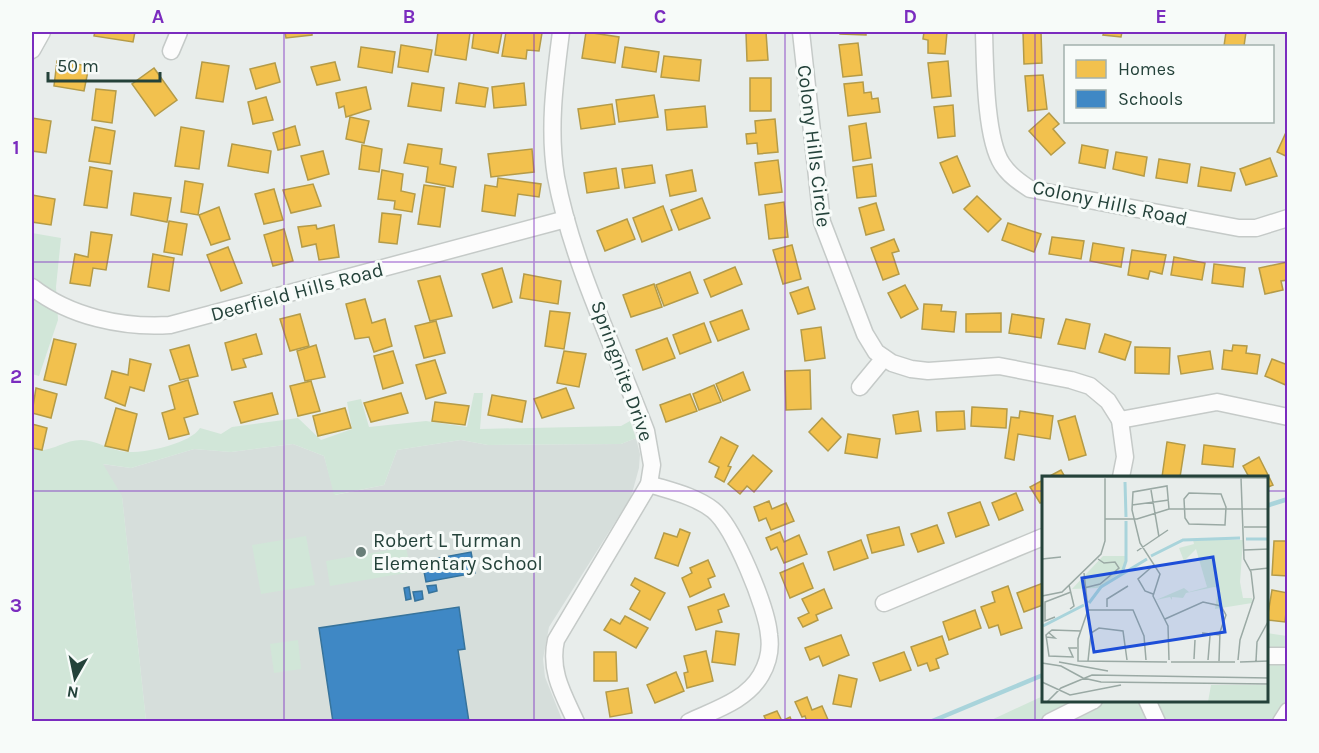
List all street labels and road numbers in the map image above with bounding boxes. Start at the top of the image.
street label: Colony Hills Circle [793,64,835,228]
street label: Colony Hills Road [1030,175,1190,231]
street label: Deerfield Hills Road [208,258,386,326]
street label: Springnite Drive [586,298,658,444]

